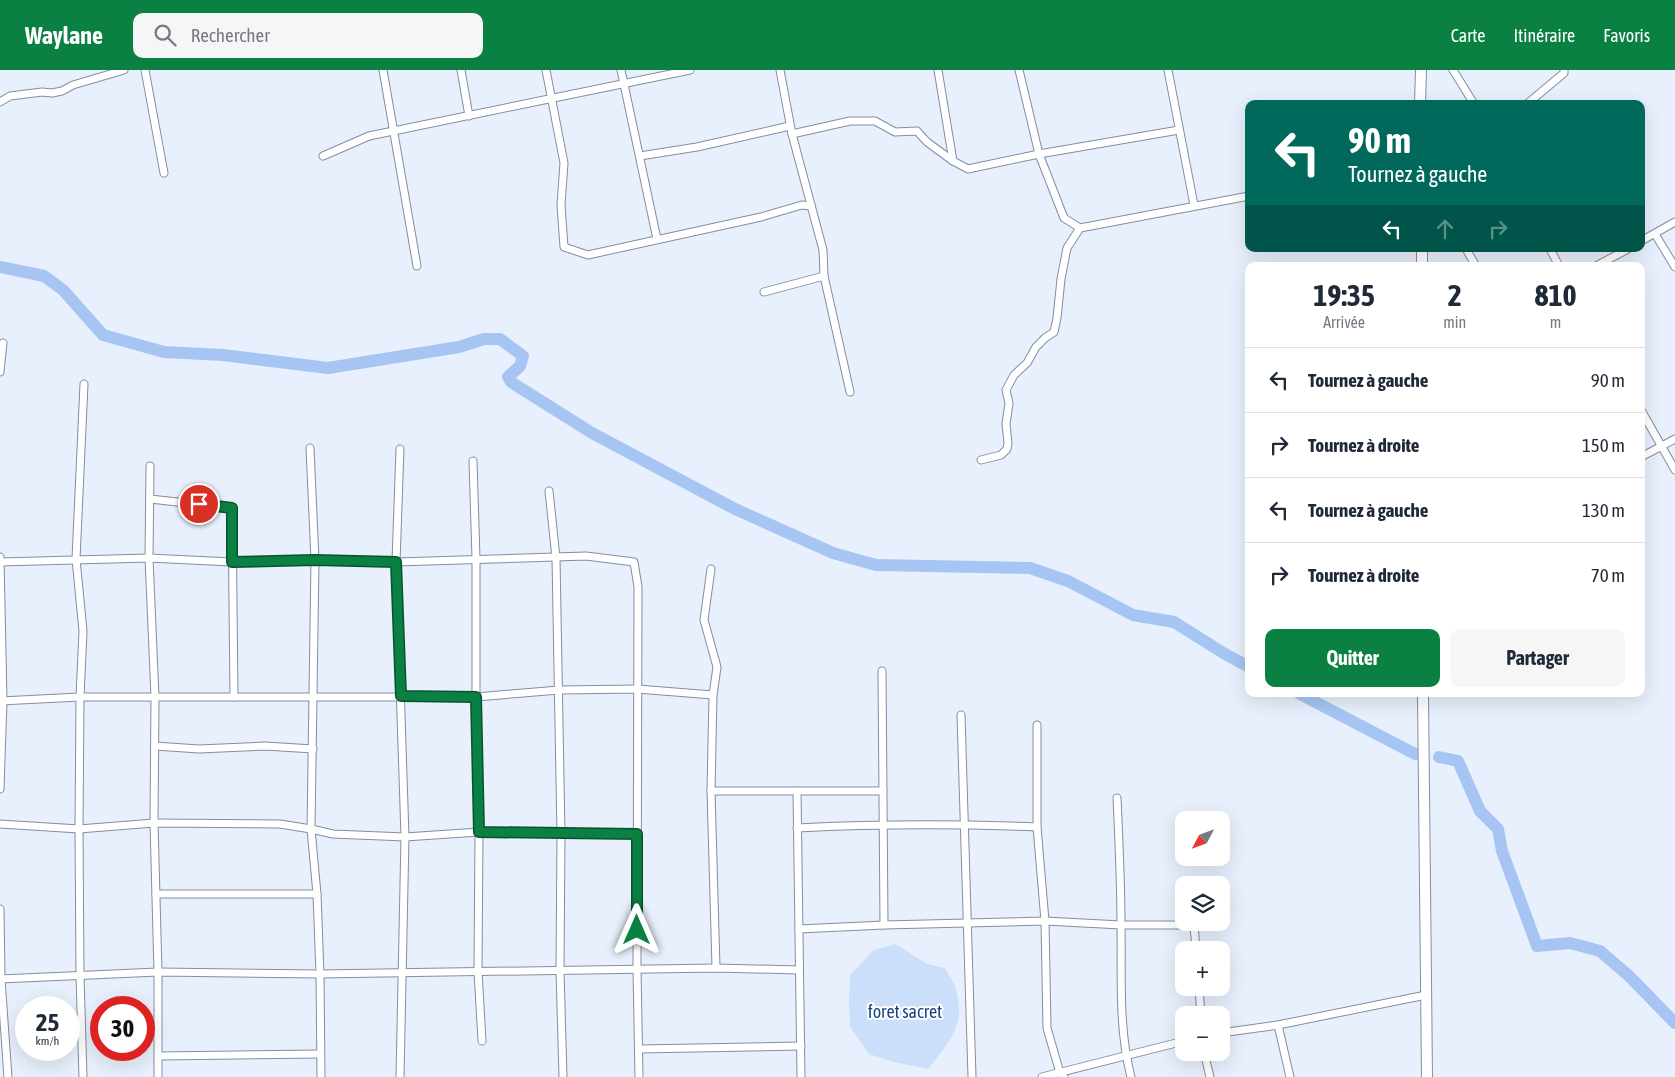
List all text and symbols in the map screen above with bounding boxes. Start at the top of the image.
search box [133,13,483,58]
icon: search [151,21,179,49]
text: Waylane [25,22,103,49]
text: Rechercher [191,24,270,46]
text: Carte [1451,25,1485,46]
text: Itinéraire [1513,25,1575,46]
text: Favoris [1603,25,1650,46]
icon: left [1265,120,1330,185]
text: 90 m [1348,120,1411,160]
text: Tournez à gauche [1348,161,1487,187]
icon: left [1378,215,1406,243]
icon: ahead [1431,215,1459,243]
icon: right [1484,215,1512,243]
text: 19:35 [1313,278,1375,312]
text: 2 [1448,278,1462,312]
text: 810 [1534,278,1577,312]
text: Arrivée [1323,313,1365,331]
text: min [1443,313,1466,331]
text: m [1550,313,1561,331]
icon: left [1265,366,1293,394]
text: Tournez à gauche [1308,369,1428,391]
text: 90 m [1591,369,1625,391]
icon: right [1265,431,1293,459]
text: Tournez à droite [1308,434,1419,456]
text: 150 m [1582,434,1625,456]
pin [178,483,220,525]
icon: arrive [185,490,213,518]
icon: left [1265,496,1293,524]
text: Tournez à gauche [1308,499,1428,521]
text: 130 m [1582,499,1625,521]
icon: right [1265,561,1293,589]
text: Tournez à droite [1308,564,1419,586]
text: 70 m [1591,564,1625,586]
button: Quitter [1265,629,1440,687]
button: Partager [1450,629,1625,687]
north arrow [1175,811,1230,866]
map controls [1175,811,1230,1061]
button: layers [1175,876,1230,931]
position arrow [610,903,662,955]
button: + [1175,941,1230,996]
speed limit sign: 30 [90,996,155,1061]
park label: foret sacret [868,1001,942,1022]
button: − [1175,1006,1230,1061]
text: 25 [36,1008,59,1036]
text: km/h [36,1034,59,1048]

